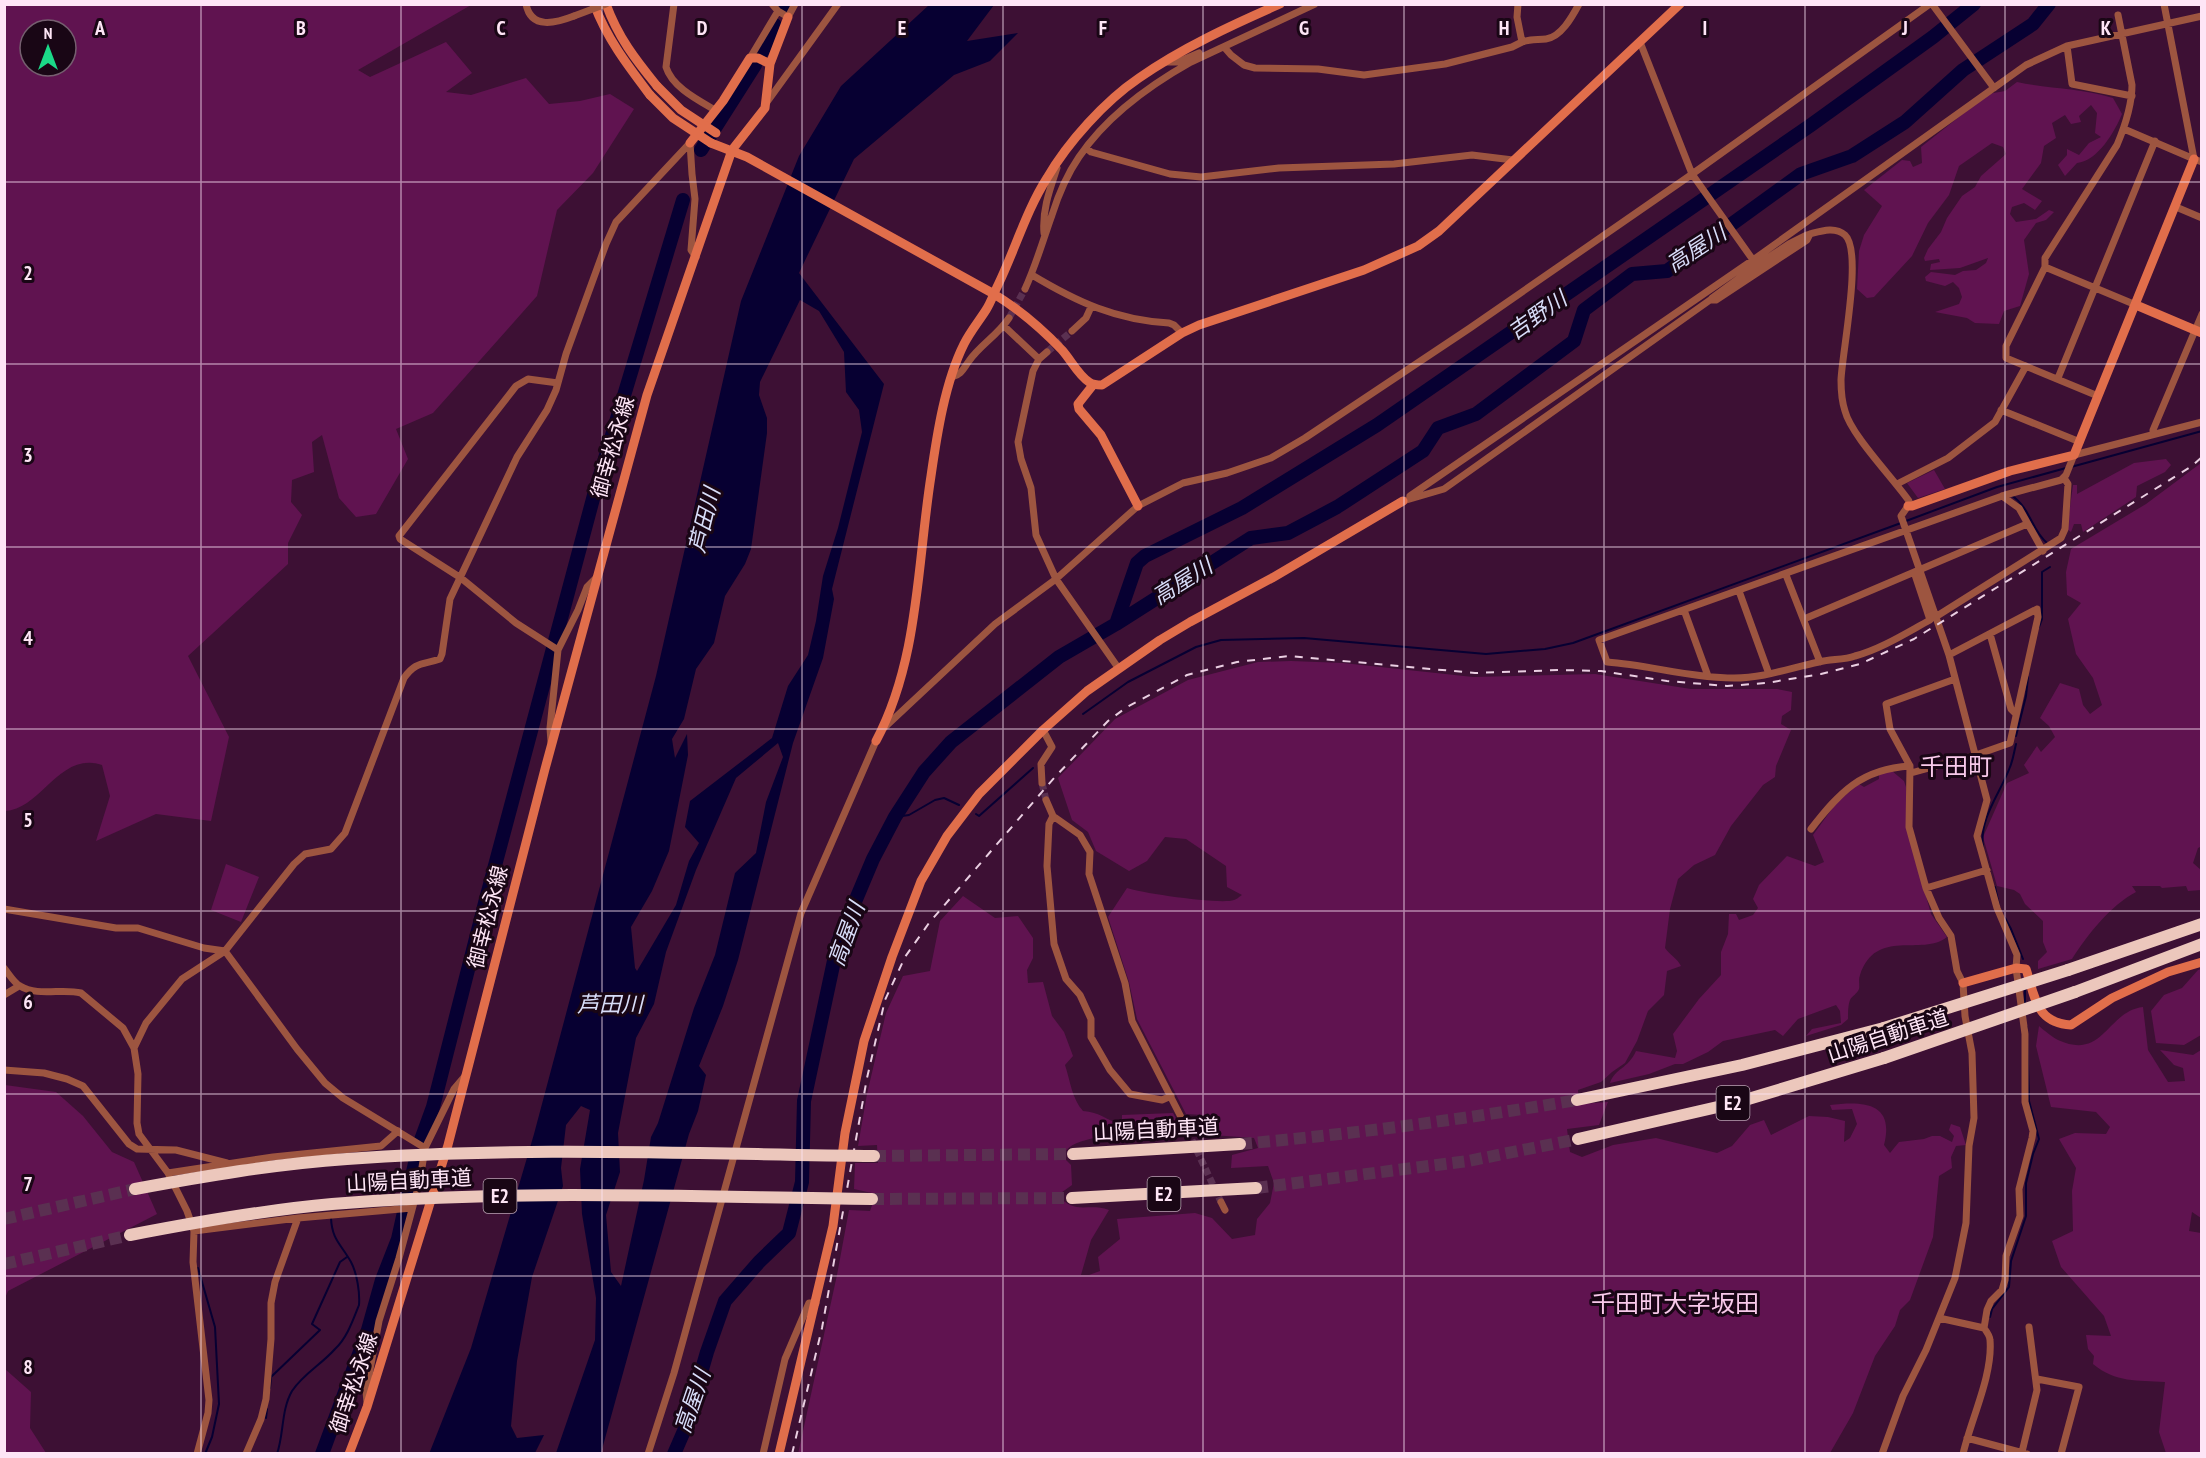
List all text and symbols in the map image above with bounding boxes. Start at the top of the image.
text: A [94,15,106,41]
text: B [296,15,306,41]
text: C [496,15,506,41]
text: D [697,15,708,41]
text: E [898,15,906,41]
text: F [1099,15,1107,41]
text: G [1299,15,1309,41]
text: H [1499,15,1509,41]
text: I [1703,15,1707,41]
text: J [1901,15,1908,41]
text: K [2101,15,2112,41]
north arrow [18,18,78,78]
text: N [44,23,52,43]
water label: 高屋川 [1661,217,1733,278]
text: 2 [23,260,33,286]
water label: 吉野川 [1502,283,1574,345]
street label: 御幸松永線 [585,393,640,501]
text: 3 [23,442,33,468]
water label: 芦田川 [682,483,726,555]
water label: 高屋川 [1147,551,1219,610]
text: 4 [23,625,33,651]
district label: 千田町 [1920,751,1992,782]
text: 5 [23,807,33,833]
street label: 御幸松永線 [462,863,513,971]
water label: 高屋川 [822,896,871,970]
text: 6 [23,989,33,1015]
water label: 芦田川 [577,990,645,1018]
street label: 山陽自動車道 [1824,1003,1952,1068]
road number: E2 [1716,1086,1750,1120]
street label: 山陽自動車道 [1092,1113,1220,1146]
street label: 山陽自動車道 [345,1164,473,1197]
text: 7 [23,1171,33,1197]
road number: E2 [1148,1177,1180,1211]
road number: E2 [484,1179,516,1213]
district label: 千田町大字坂田 [1591,1288,1759,1319]
street label: 御幸松永線 [324,1329,383,1437]
text: 8 [23,1354,33,1380]
water label: 高屋川 [668,1363,717,1437]

